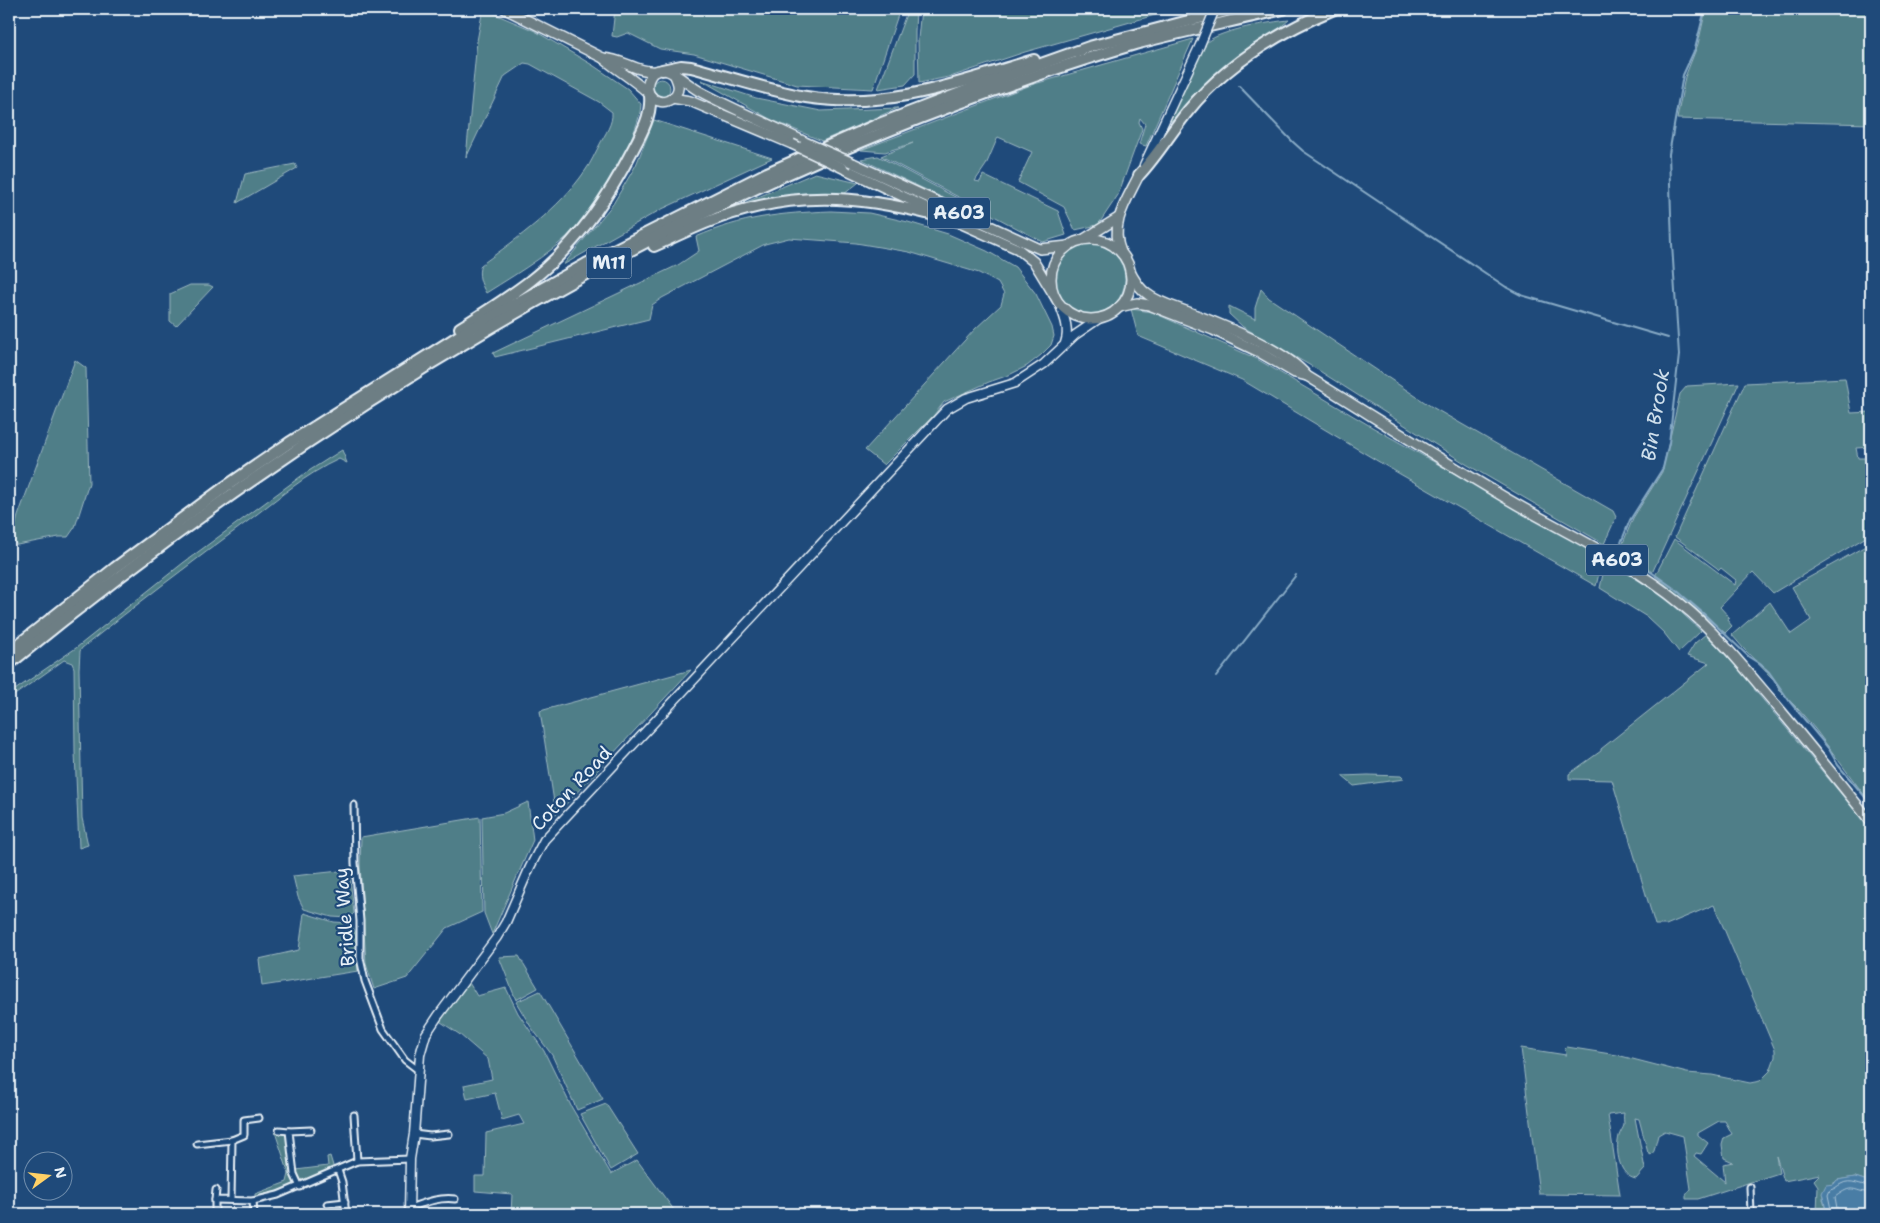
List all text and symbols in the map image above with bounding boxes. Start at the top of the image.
road number: A603 [928,198,990,228]
road number: M11 [586,248,632,278]
water label: Bin Brook [1635,367,1675,463]
road number: A603 [1586,544,1648,576]
street label: Coton Road [526,740,617,836]
street label: Bridle Way [329,867,360,967]
north arrow [22,1150,72,1200]
text: N [50,1165,71,1180]

